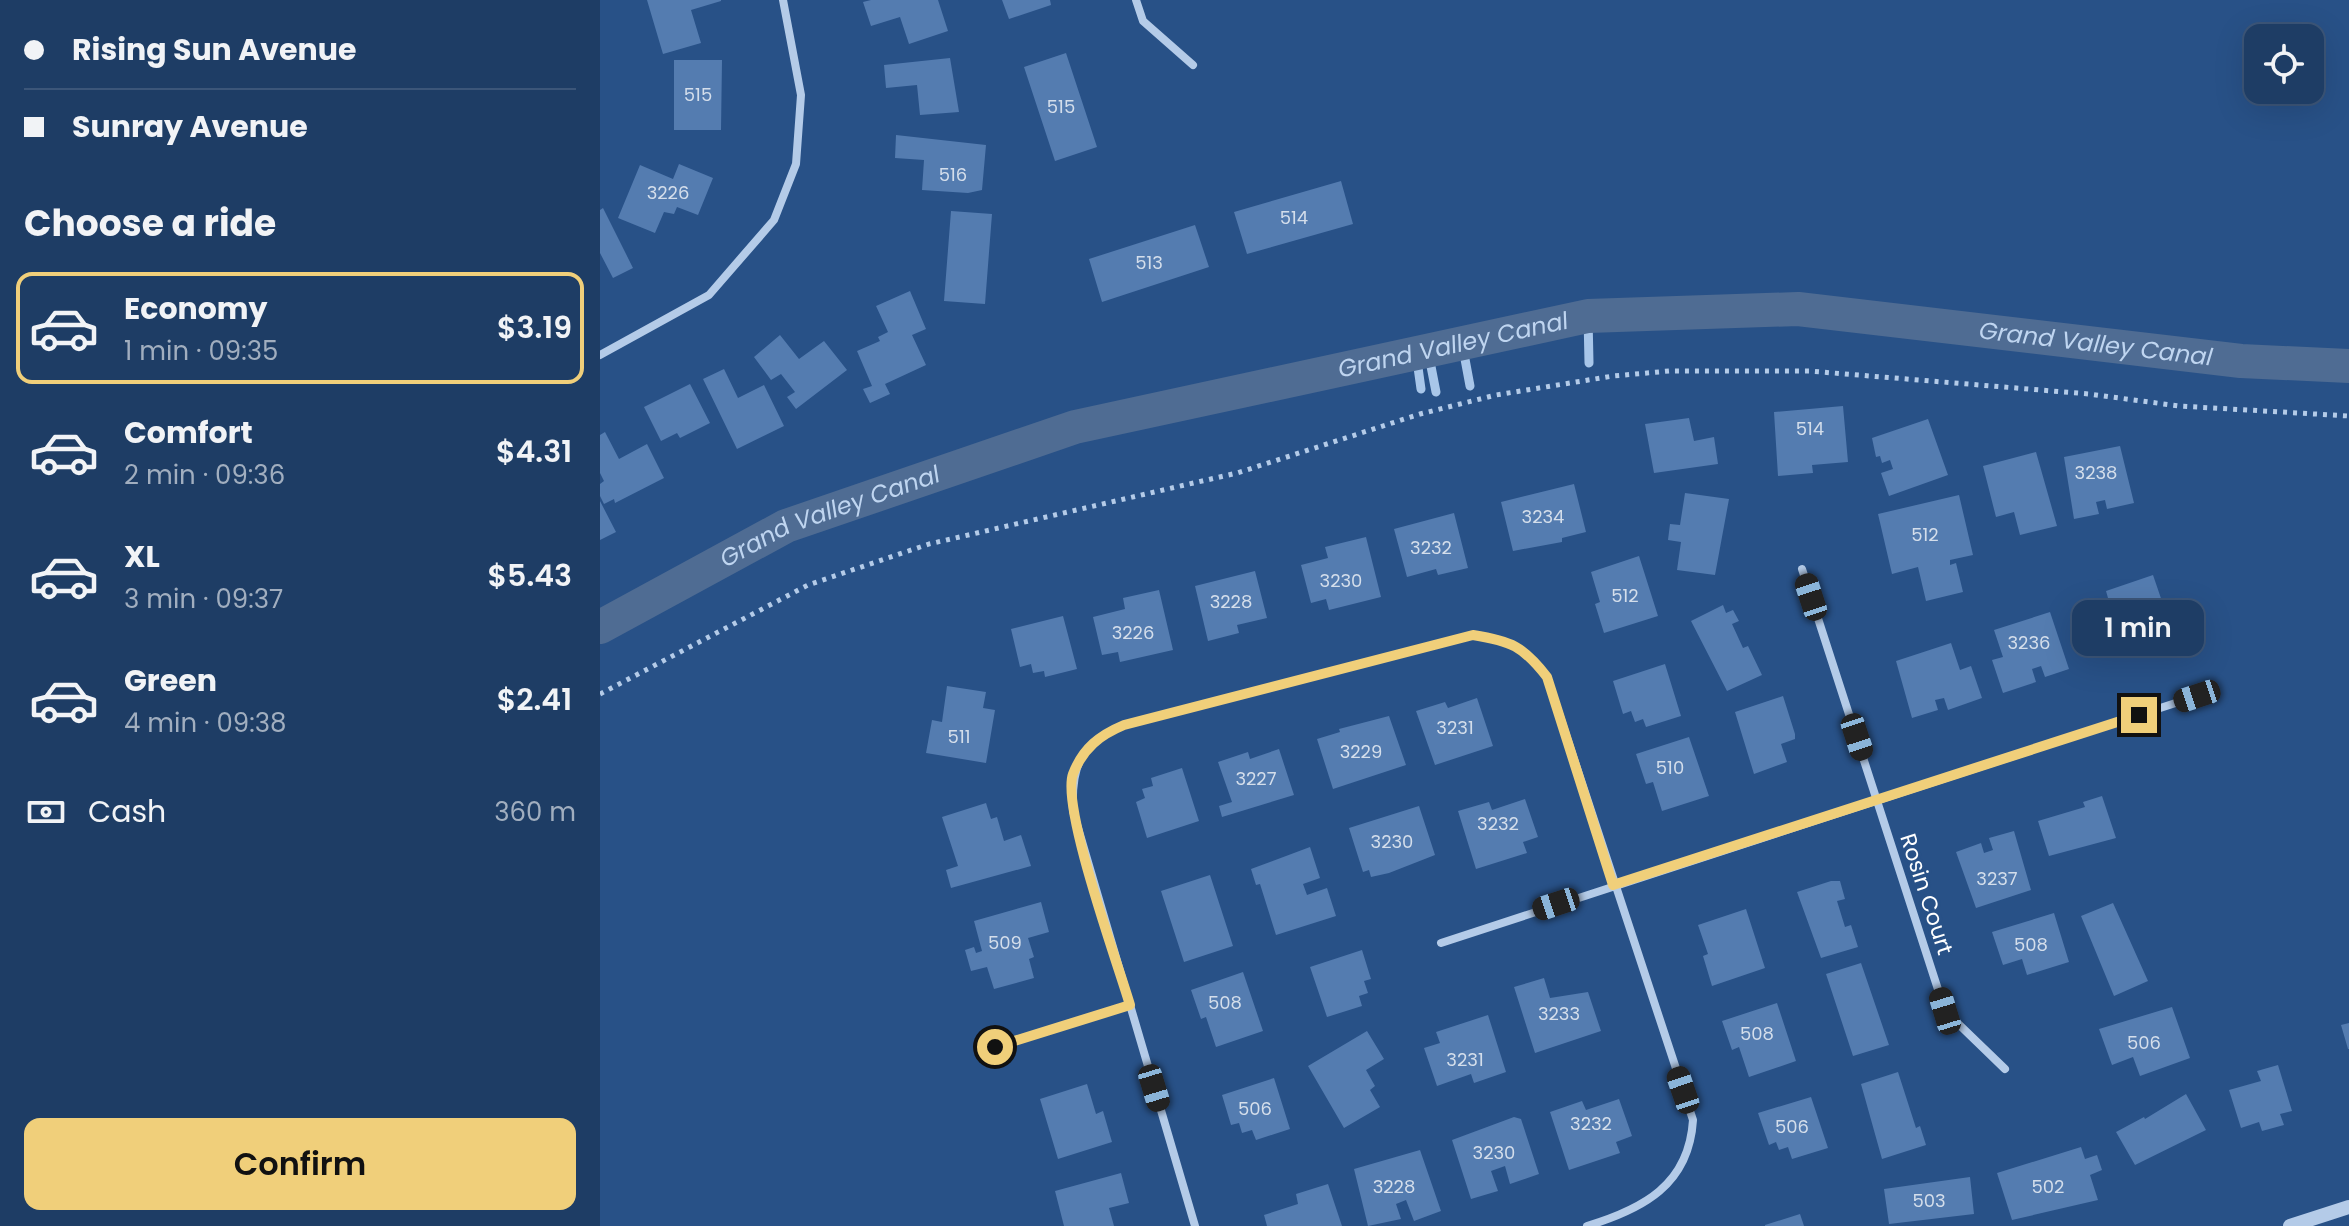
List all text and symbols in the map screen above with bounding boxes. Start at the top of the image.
map controls [2244,24,2324,104]
button: locate [2244,24,2324,104]
text: Rising Sun Avenue [72,28,357,71]
house number: 515 [684,82,712,107]
house number: 515 [1047,94,1075,119]
text: Sunray Avenue [72,105,308,148]
house number: 516 [939,162,967,187]
house number: 3226 [647,180,689,205]
text: Choose a ride [24,198,276,249]
house number: 514 [1280,205,1308,230]
house number: 513 [1135,250,1163,275]
text: Economy [124,287,268,330]
icon: car [28,292,100,364]
water label: Grand Valley Canal [1335,304,1571,386]
text: $3.19 [497,306,572,349]
water label: Grand Valley Canal [1977,313,2214,374]
text: 1 min · 09:35 [124,333,278,369]
text: Comfort [124,411,253,454]
icon: car [28,416,100,488]
house number: 514 [1796,416,1824,441]
text: $4.31 [496,430,572,473]
text: 2 min · 09:36 [124,457,285,493]
water label: Grand Valley Canal [714,457,944,575]
house number: 3238 [2075,460,2117,485]
house number: 3234 [1522,504,1564,529]
house number: 512 [1911,522,1939,547]
text: XL [124,535,160,578]
house number: 3232 [1410,535,1452,560]
icon: car [28,540,100,612]
text: $5.43 [487,554,572,597]
house number: 3230 [1320,568,1362,593]
car [1792,570,1830,624]
text: 3 min · 09:37 [124,581,283,617]
house number: 512 [1611,583,1639,608]
house number: 3228 [1210,589,1252,614]
callout: 1 min [2073,599,2205,655]
text: 1 min [2104,610,2172,646]
house number: 3226 [1112,620,1154,645]
house number: 3236 [2008,630,2050,655]
text: Green [124,659,217,702]
icon: car [28,664,100,736]
car [2170,677,2224,715]
text: $2.41 [497,678,572,721]
route end [2121,697,2157,733]
text: 4 min · 09:38 [124,705,286,741]
car [1838,710,1876,764]
house number: 3231 [1436,715,1474,740]
house number: 511 [948,724,970,749]
house number: 3229 [1340,739,1382,764]
house number: 510 [1656,755,1684,780]
house number: 3227 [1235,766,1277,791]
icon: cash [24,790,68,834]
text: Cash [88,790,166,833]
text: 360 m [494,794,576,830]
house number: 3232 [1477,811,1519,836]
house number: 3230 [1371,829,1413,854]
street label: Rosin Court [1892,830,1961,959]
house number: 3237 [1976,866,2018,891]
car [1529,885,1583,923]
house number: 509 [988,930,1022,955]
house number: 508 [2014,932,2048,957]
car [1927,985,1963,1037]
house number: 508 [1208,990,1242,1015]
house number: 3233 [1538,1001,1580,1026]
house number: 508 [1740,1021,1774,1046]
route start [977,1029,1013,1065]
house number: 506 [2127,1030,2161,1055]
house number: 3231 [1446,1047,1484,1072]
car [1136,1062,1172,1114]
car [1664,1063,1702,1117]
house number: 506 [1238,1096,1272,1121]
house number: 3232 [1570,1111,1612,1136]
house number: 506 [1775,1114,1809,1139]
button: Confirm [24,1118,576,1210]
house number: 3230 [1473,1140,1515,1165]
house number: 3228 [1373,1174,1415,1199]
house number: 502 [2032,1174,2064,1199]
house number: 503 [1912,1188,1946,1213]

